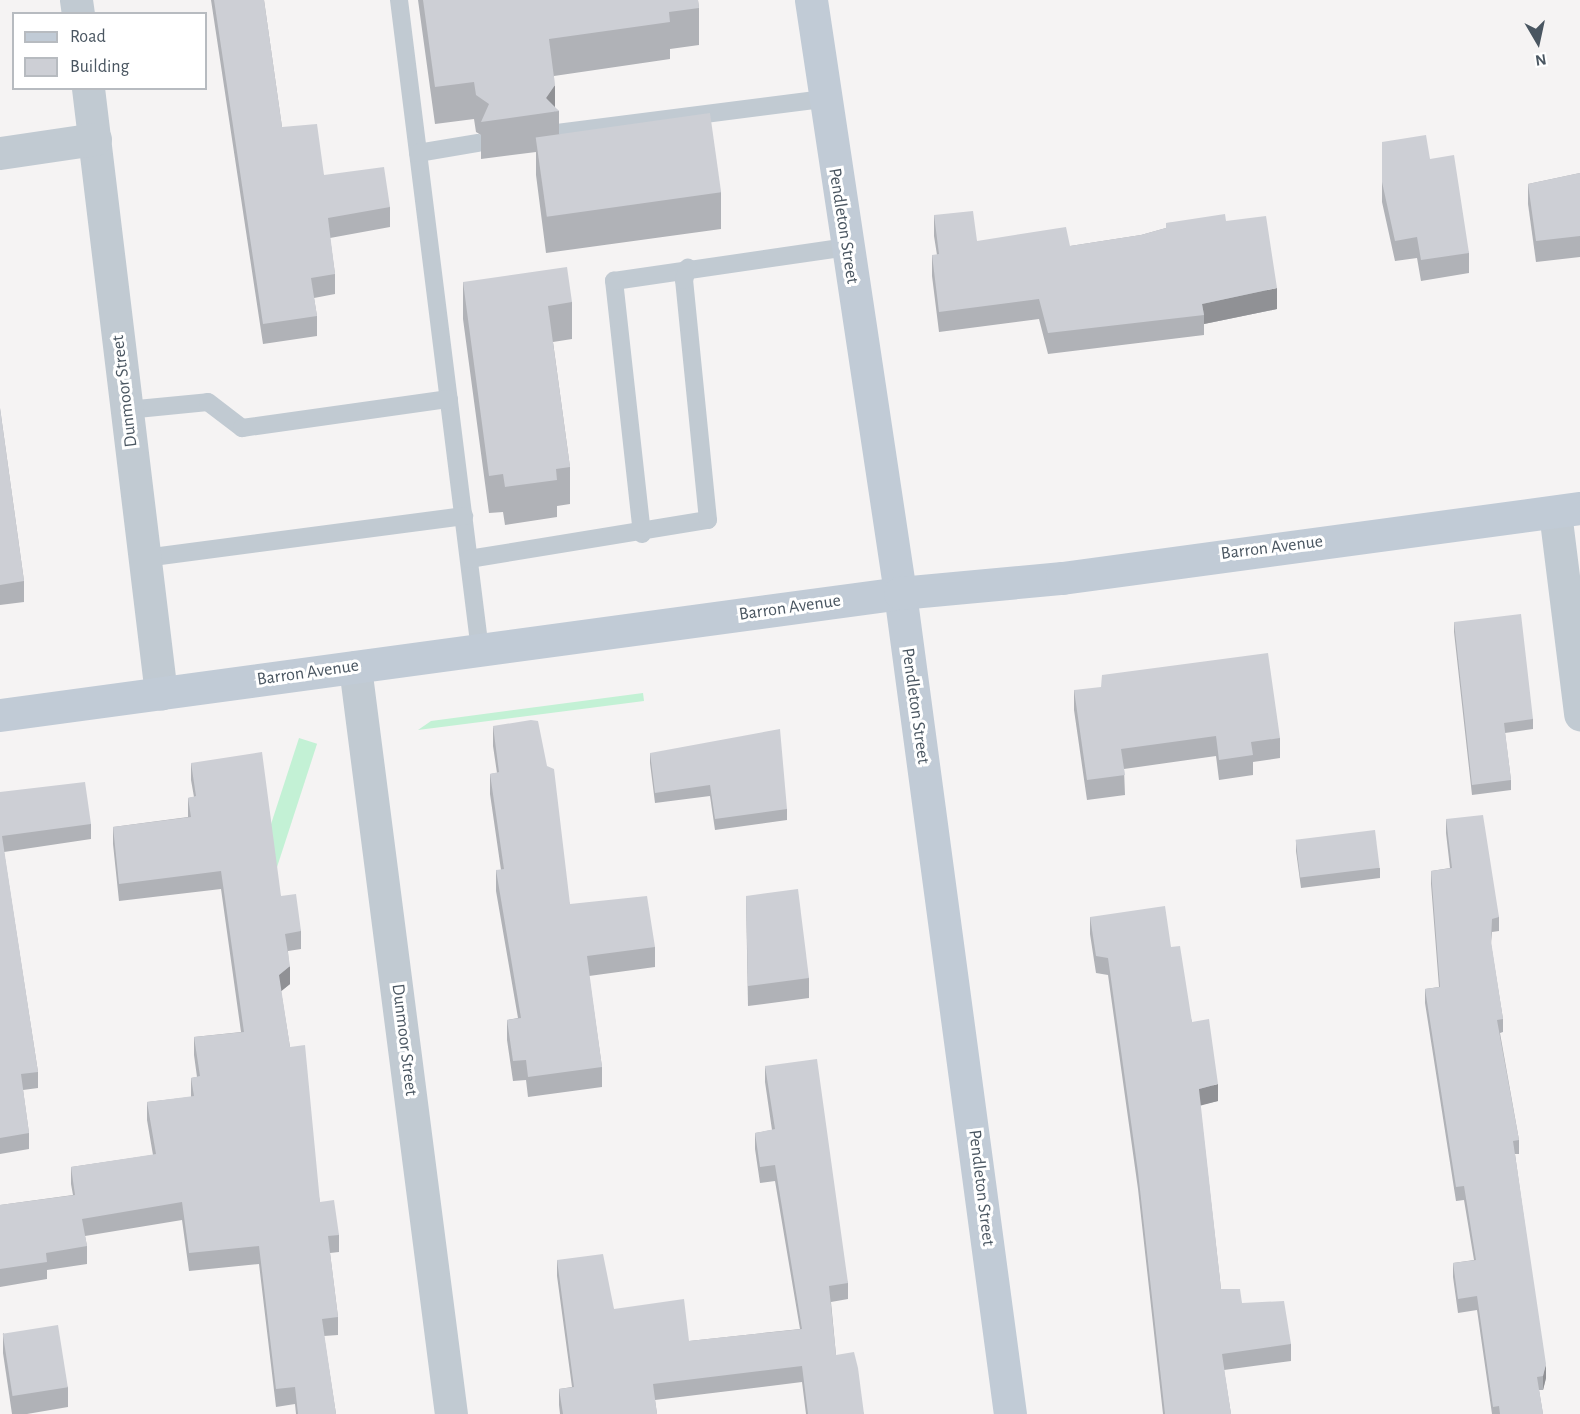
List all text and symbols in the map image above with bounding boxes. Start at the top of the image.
legend [12,12,207,90]
north arrow [1508,12,1568,72]
text: Road [70,28,106,46]
text: N [1534,51,1548,69]
text: Building [70,58,129,76]
street label: Pendleton Street [823,167,863,285]
street label: Dunmoor Street [107,334,143,448]
street label: Barron Avenue [1220,531,1324,565]
street label: Barron Avenue [738,590,842,626]
street label: Pendleton Street [896,647,934,765]
street label: Barron Avenue [256,655,360,691]
street label: Dunmoor Street [386,983,422,1097]
street label: Pendleton Street [963,1129,999,1247]

